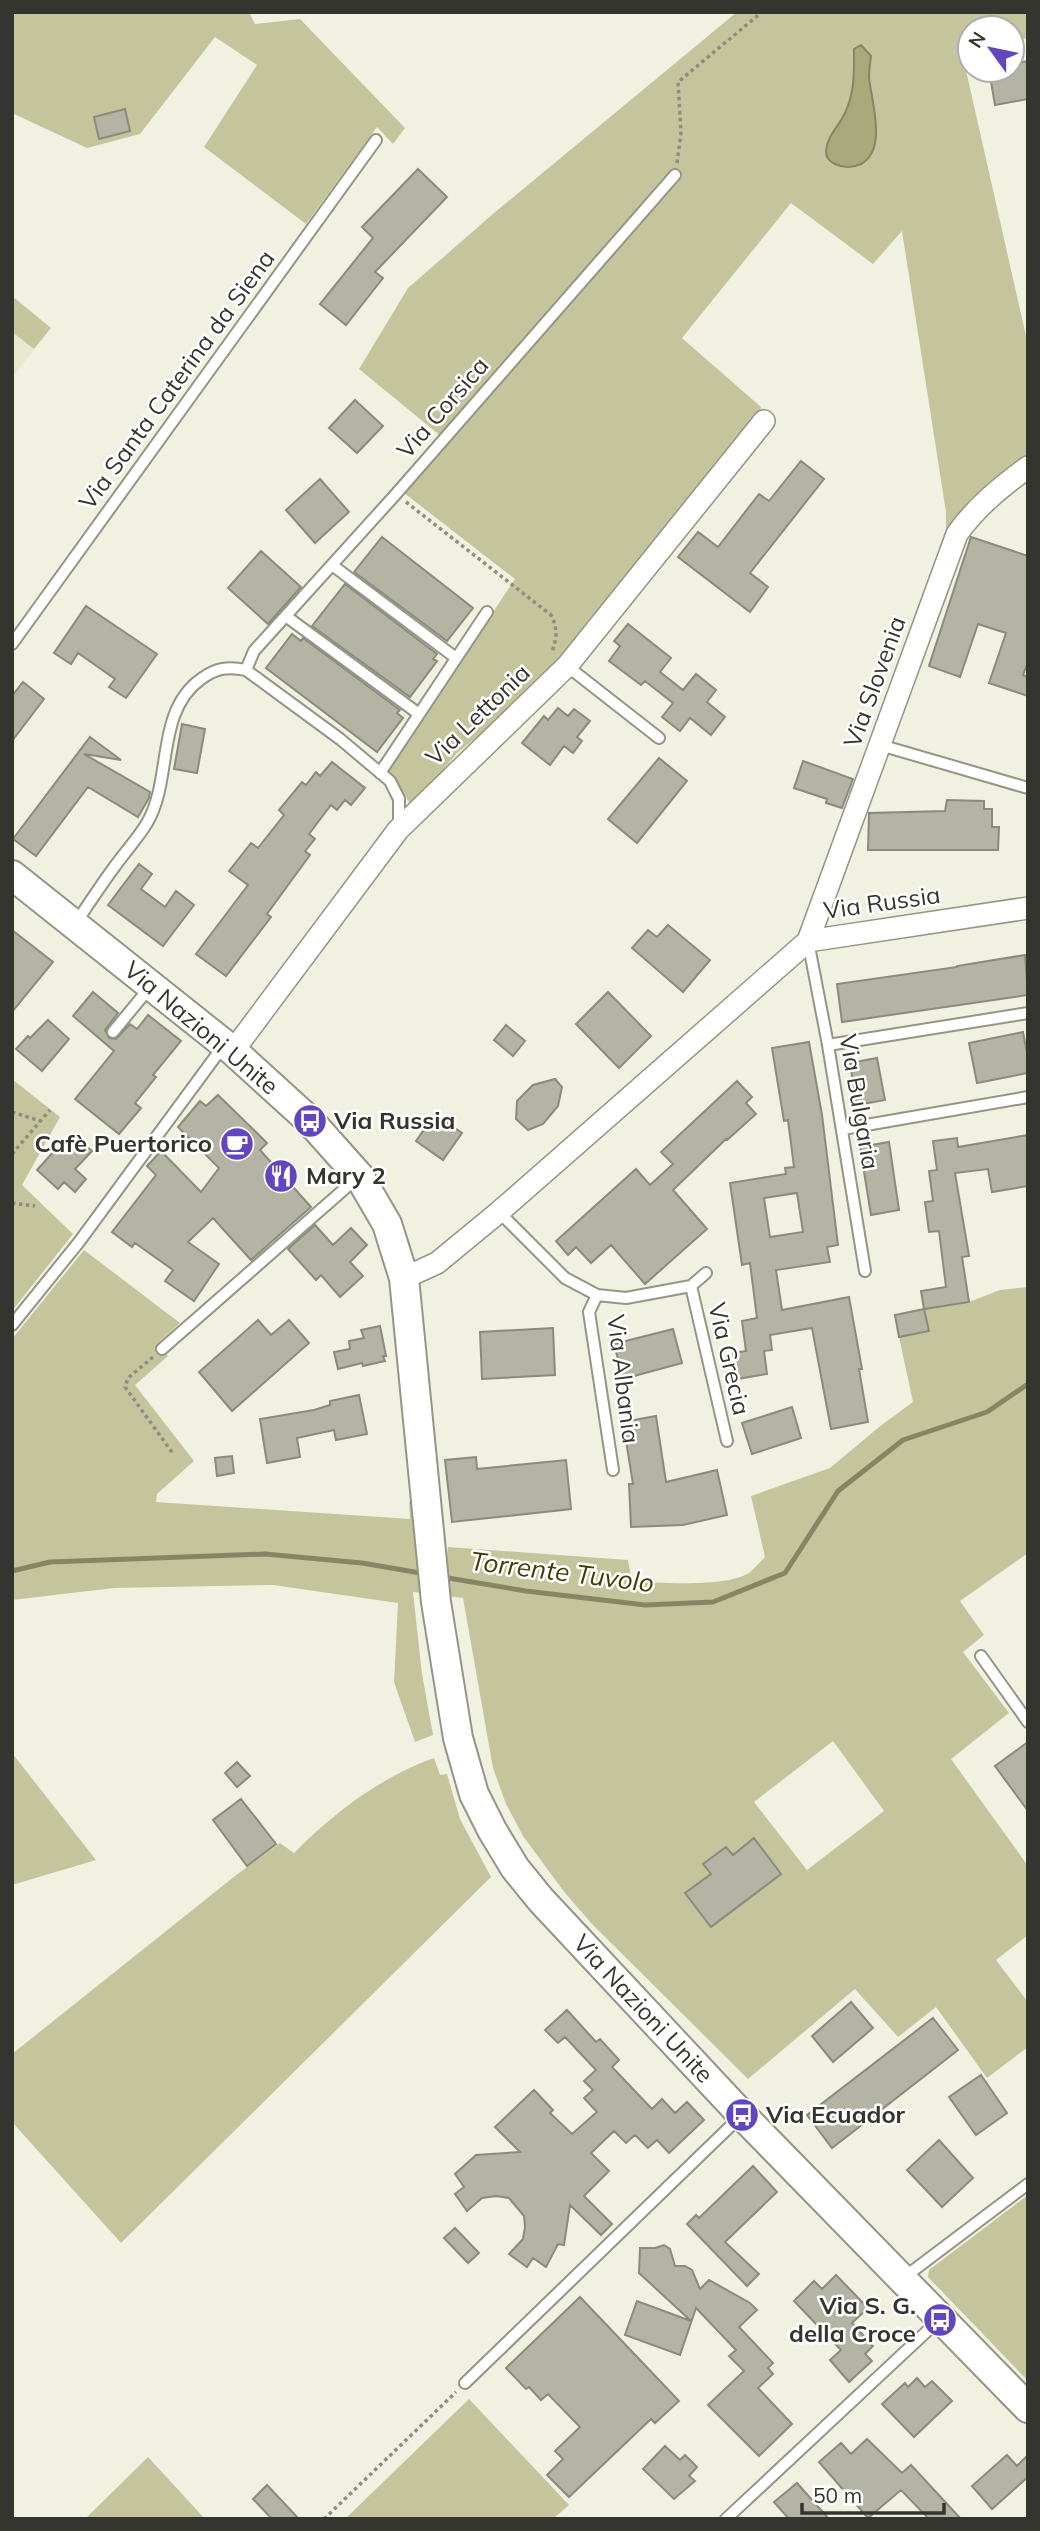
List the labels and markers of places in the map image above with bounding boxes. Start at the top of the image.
bus stop icon: Via Russia [291,1102,329,1140]
place label: Via Russia [333,1105,455,1135]
cafe icon: Cafè Puertorico [218,1125,256,1163]
place label: Cafè Puertorico [35,1128,212,1158]
restaurant icon: Mary 2 [262,1157,300,1195]
place label: Mary 2 [306,1160,386,1190]
bus stop icon: Via Ecuador [723,2096,761,2134]
place label: Via Ecuador [765,2099,906,2129]
place label: Via S. G. della Croce [789,2290,916,2348]
bus stop icon: Via S. G. della Croce [921,2301,959,2339]

